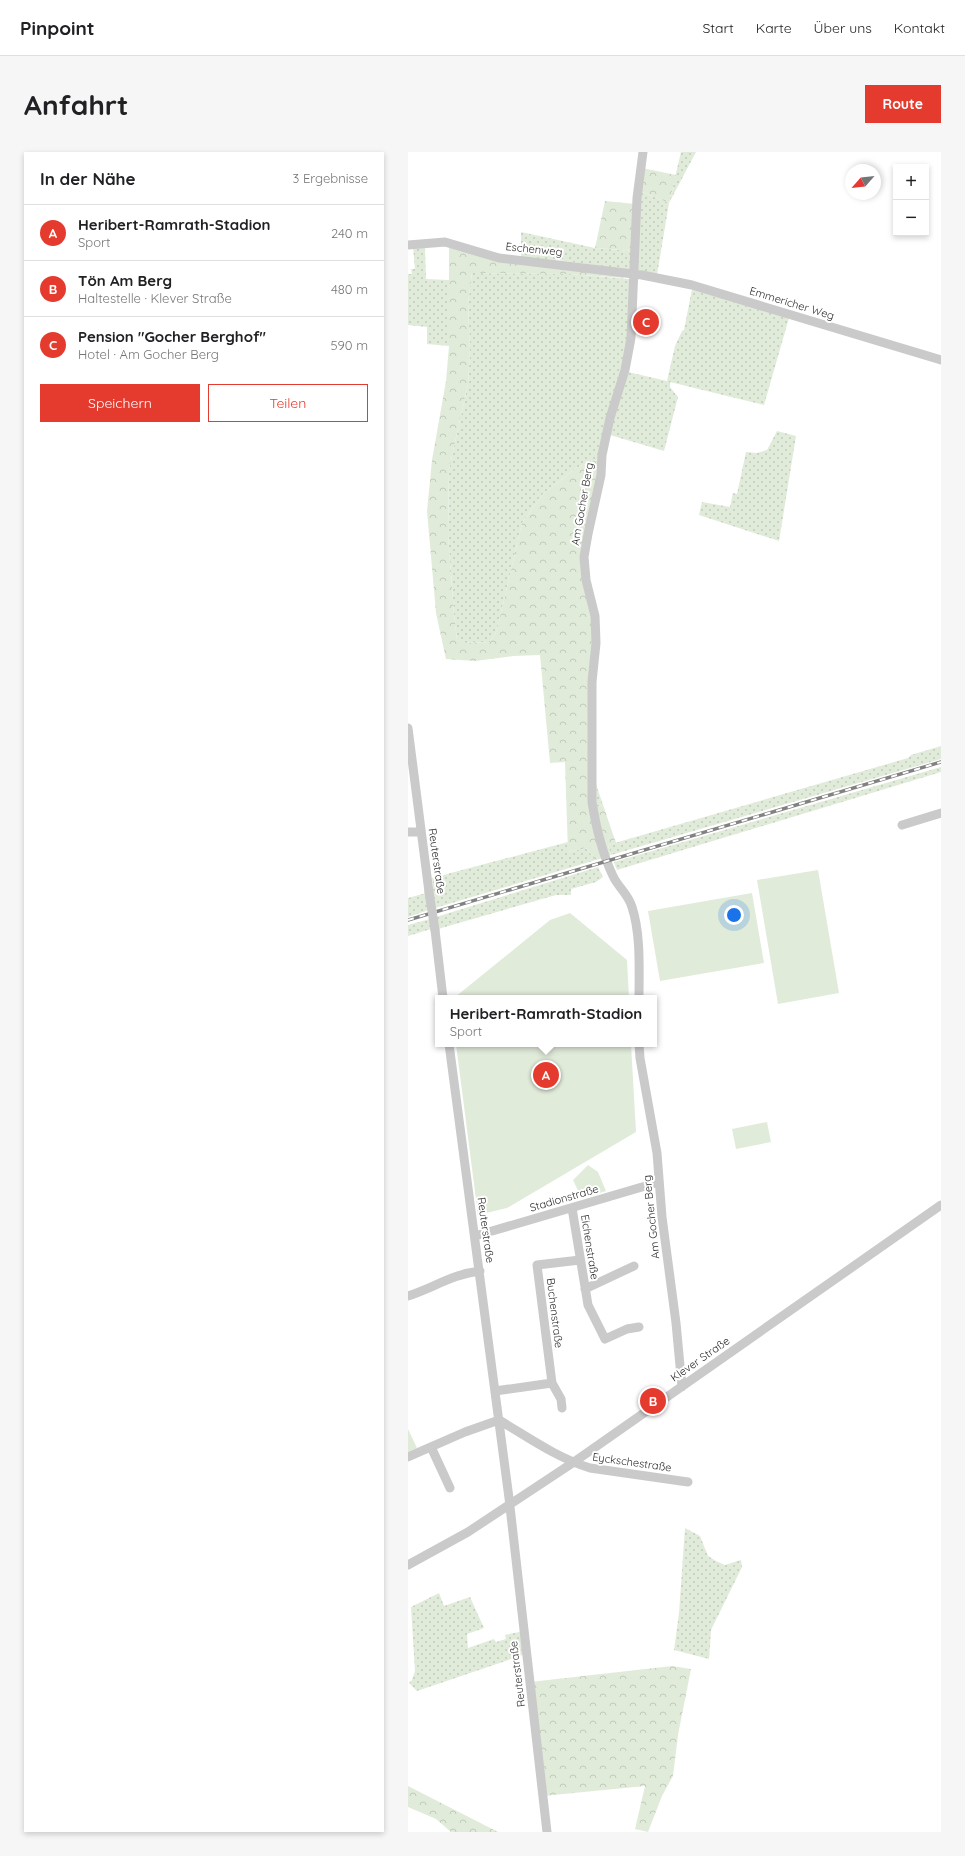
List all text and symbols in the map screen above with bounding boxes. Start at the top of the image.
text: Pinpoint [20,16,95,40]
text: Start [702,19,734,37]
text: Karte [756,19,792,37]
text: Über uns [814,19,872,37]
text: Kontakt [894,19,945,37]
button: Route [865,85,941,123]
text: Anfahrt [24,87,128,122]
north arrow [845,164,881,200]
map controls [893,164,929,236]
button: + [893,164,929,200]
text: In der Nähe [40,168,136,189]
text: 3 Ergebnisse [293,170,368,186]
button: − [893,200,929,236]
text: Heribert-Ramrath-Stadion [78,215,271,234]
text: A [49,225,57,241]
text: 240 m [331,225,368,241]
text: Sport [78,234,110,250]
street label: Eschenweg [505,239,563,259]
text: Tön Am Berg [78,271,172,290]
text: B [49,281,57,297]
text: 480 m [331,281,368,297]
street label: Emmericher Weg [748,283,836,323]
text: Haltestelle · Klever Straße [78,290,232,306]
pin: C [633,307,659,337]
text: Pension "Gocher Berghof" [78,327,266,346]
text: C [49,337,57,353]
text: 590 m [331,337,368,353]
text: Hotel · Am Gocher Berg [78,346,219,362]
button: Speichern [40,384,200,422]
button: Teilen [208,384,368,422]
street label: Am Gocher Berg [568,461,596,547]
street label: Reuterstraße [425,827,449,895]
your location [724,905,744,925]
popup [435,995,657,1047]
text: Heribert-Ramrath-Stadion [450,1004,642,1023]
text: Sport [450,1023,482,1039]
pin: A [533,1060,559,1090]
street label: Am Gocher Berg [640,1174,662,1260]
street label: Stadionstraße [528,1181,600,1215]
street label: Reuterstraße [474,1196,498,1264]
street label: Eichenstraße [578,1213,602,1281]
street label: Buchenstraße [544,1277,566,1349]
street label: Klever Straße [668,1334,732,1384]
pin: B [640,1386,666,1416]
street label: Eyckschestraße [592,1450,672,1474]
street label: Reuterstraße [506,1640,528,1708]

